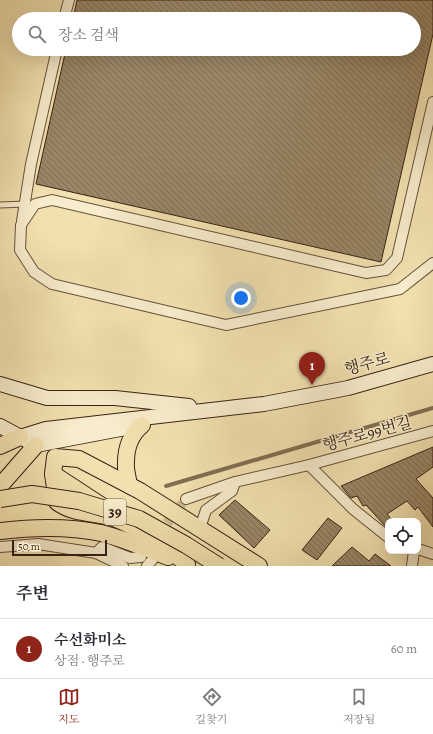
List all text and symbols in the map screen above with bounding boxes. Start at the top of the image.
search box [12,12,421,56]
icon: search [26,23,48,45]
text: 장소 검색 [58,25,119,45]
your location [231,288,251,308]
street label: 행주로 [342,347,393,381]
pin: 1 [299,352,325,385]
street label: 행주로99번길 [320,411,414,457]
road number: 39 [104,499,126,525]
map controls [385,518,421,554]
button: locate [385,518,421,554]
scale bar [12,538,107,557]
text: 50 m [18,539,40,554]
text: 주변 [16,582,49,605]
text: 수선화미소 [54,630,126,650]
text: 1 [27,640,31,657]
text: 60 m [391,640,417,657]
text: 상점 · 행주로 [54,652,125,669]
tab: 지도 [58,686,80,727]
tab: 길찾기 [196,686,227,727]
tab: 저장됨 [343,686,375,727]

